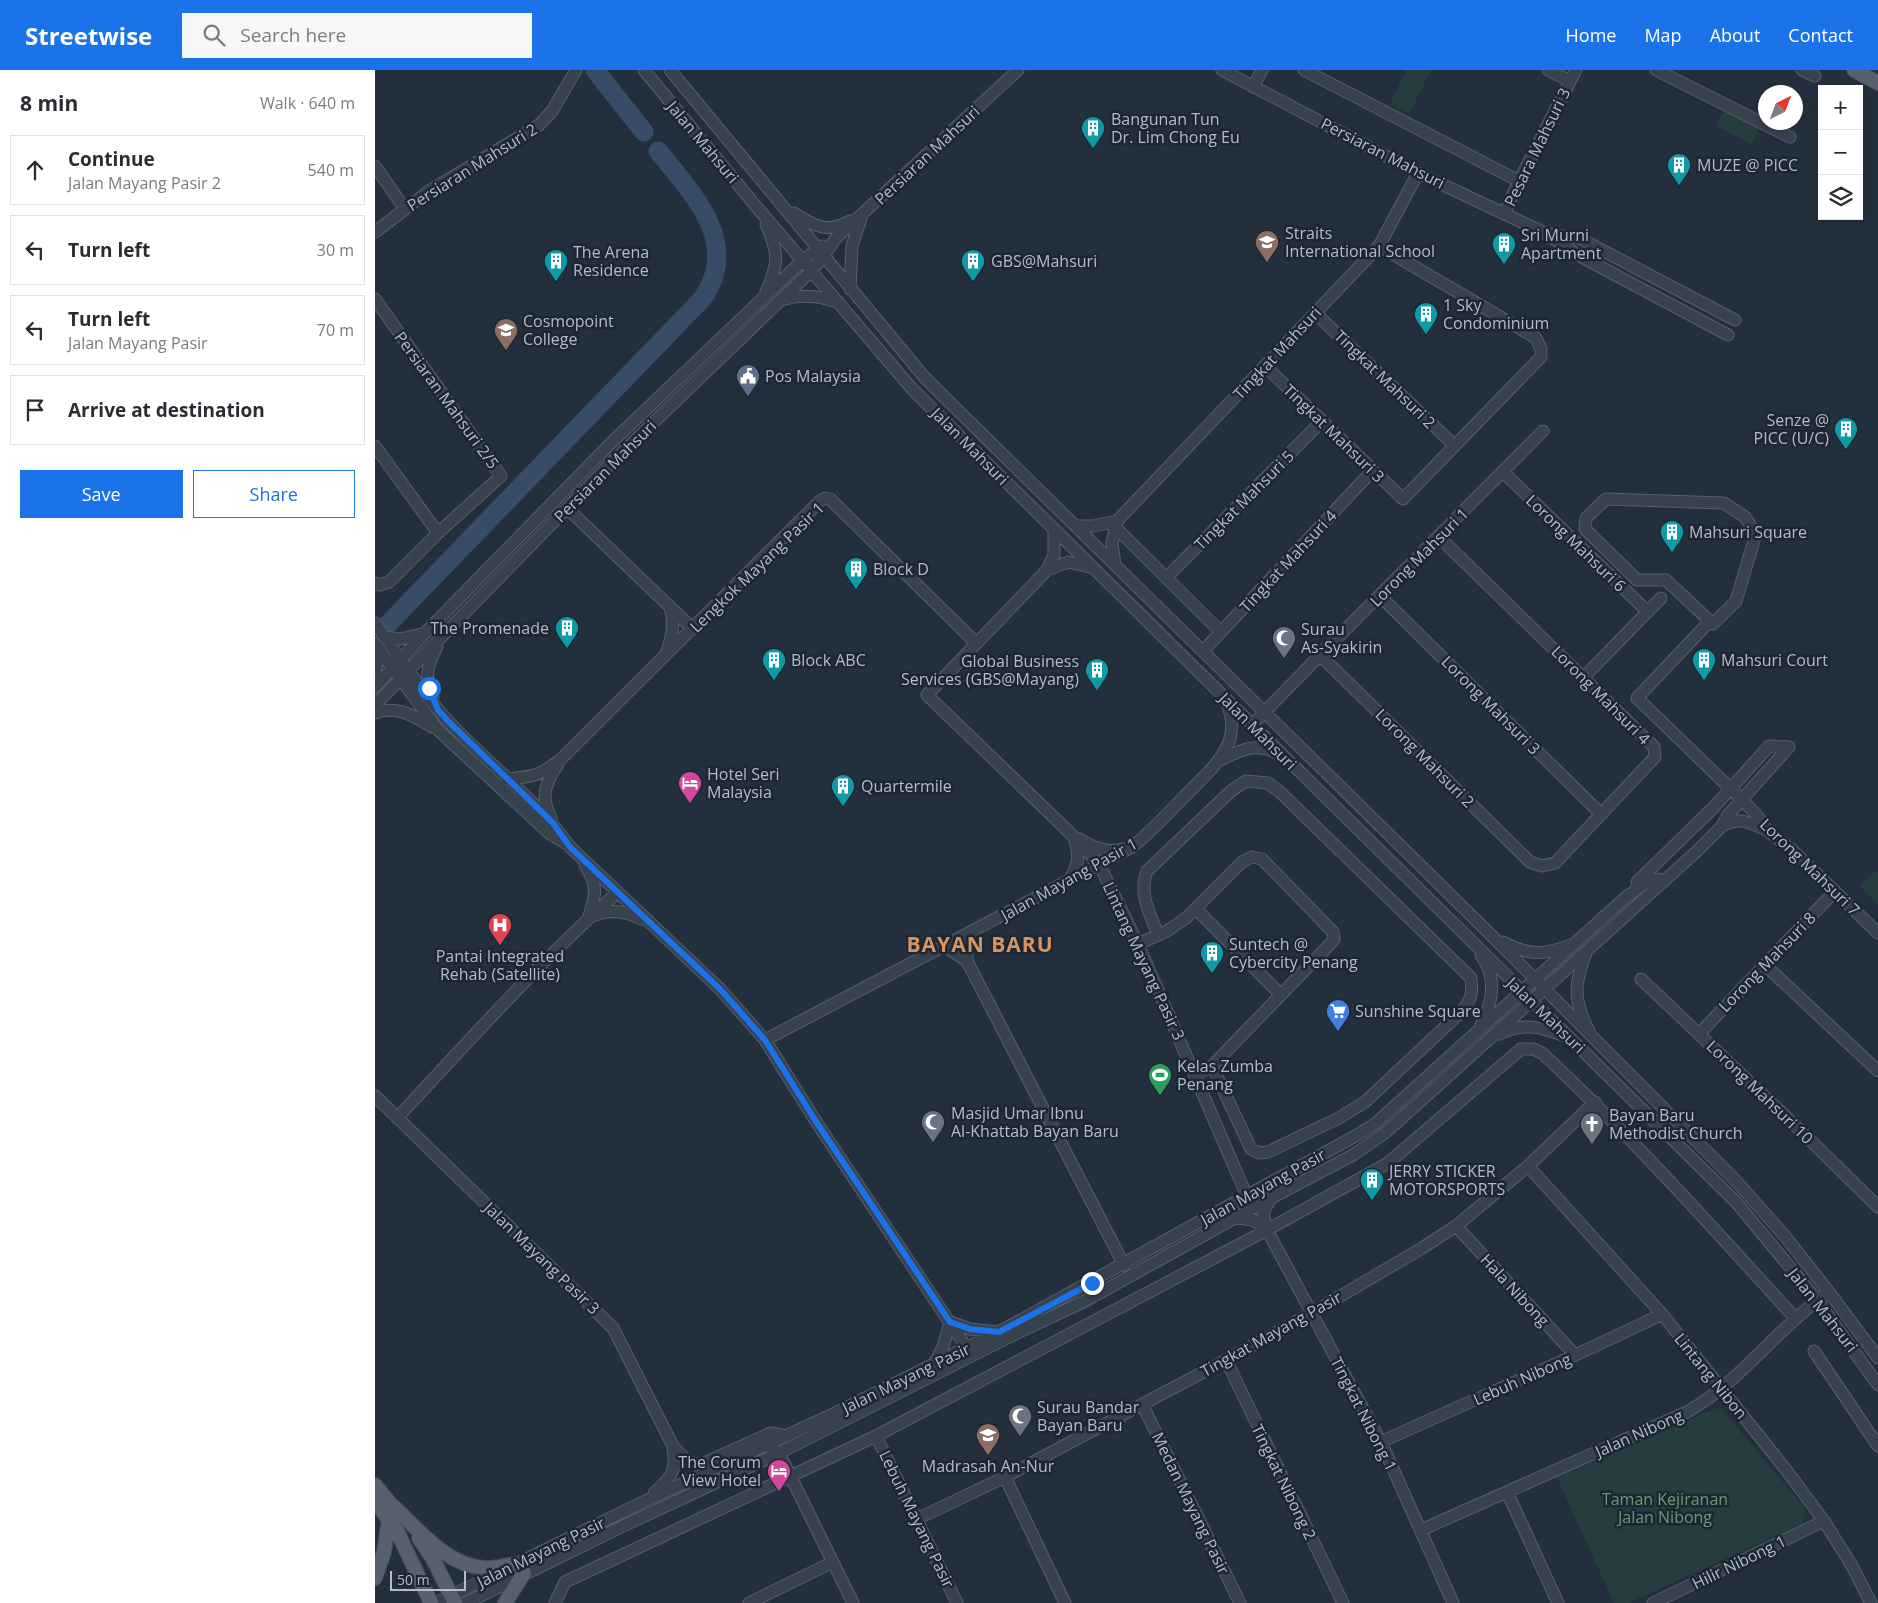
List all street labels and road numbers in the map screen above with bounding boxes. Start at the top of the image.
street label: Pesara Mahsuri 3 [1499,84,1575,210]
street label: Jalan Mahsuri [661,95,744,188]
street label: Persiaran Mahsuri [870,101,984,209]
street label: Persiaran Mahsuri [1317,112,1449,194]
street label: Persiaran Mahsuri 2 [403,118,541,216]
street label: Tingkat Mahsuri [1228,302,1326,404]
street label: Tingkat Mahsuri 2 [1330,325,1440,433]
street label: Persiaran Mahsuri 2/5 [390,327,504,473]
street label: Tingkat Mahsuri 3 [1279,379,1389,487]
street label: Jalan Mahsuri [925,401,1014,490]
street label: Persiaran Mahsuri [549,415,661,527]
street label: Tingkat Mahsuri 5 [1189,445,1299,555]
street label: Lorong Mahsuri 6 [1521,490,1631,596]
street label: Lengkok Mayang Pasir 1 [685,497,829,637]
street label: Lorong Mahsuri 1 [1365,503,1473,611]
street label: Tingkat Mahsuri 4 [1235,505,1341,617]
street label: Lorong Mahsuri 4 [1547,641,1655,749]
street label: Lorong Mahsuri 3 [1437,651,1545,759]
street label: Jalan Mahsuri [1213,686,1302,775]
street label: Lorong Mahsuri 2 [1371,704,1479,812]
street label: Lorong Mahsuri 7 [1755,814,1865,920]
street label: Jalan Mayang Pasir 1 [995,832,1141,927]
street label: Lintang Mayang Pasir 3 [1098,878,1190,1044]
street label: Lorong Mahsuri 8 [1714,907,1820,1017]
street label: Jalan Mahsuri [1501,971,1590,1058]
street label: Lorong Mahsuri 10 [1702,1035,1818,1149]
street label: Jalan Mayang Pasir [1195,1143,1330,1231]
street label: Jalan Mayang Pasir 3 [478,1196,605,1319]
street label: Hala Nibong [1476,1249,1555,1331]
street label: Jalan Mahsuri [1782,1262,1863,1357]
street label: Tingkat Mayang Pasir [1197,1286,1346,1382]
street label: Lintang Nibon [1669,1328,1753,1424]
street label: Jalan Mayang Pasir [837,1337,974,1419]
street label: Lebuh Nibong [1470,1347,1575,1410]
street label: Tingkat Nibong 1 [1326,1353,1402,1475]
street label: Jalan Nibong [1590,1404,1687,1463]
street label: Tingkat Nibong 2 [1247,1421,1321,1543]
street label: Medan Mayang Pasir [1147,1428,1235,1578]
street label: Lebuh Mayang Pasir [874,1447,960,1592]
street label: Jalan Mayang Pasir [472,1511,609,1593]
street label: Hilir Nibong 1 [1688,1530,1790,1594]

